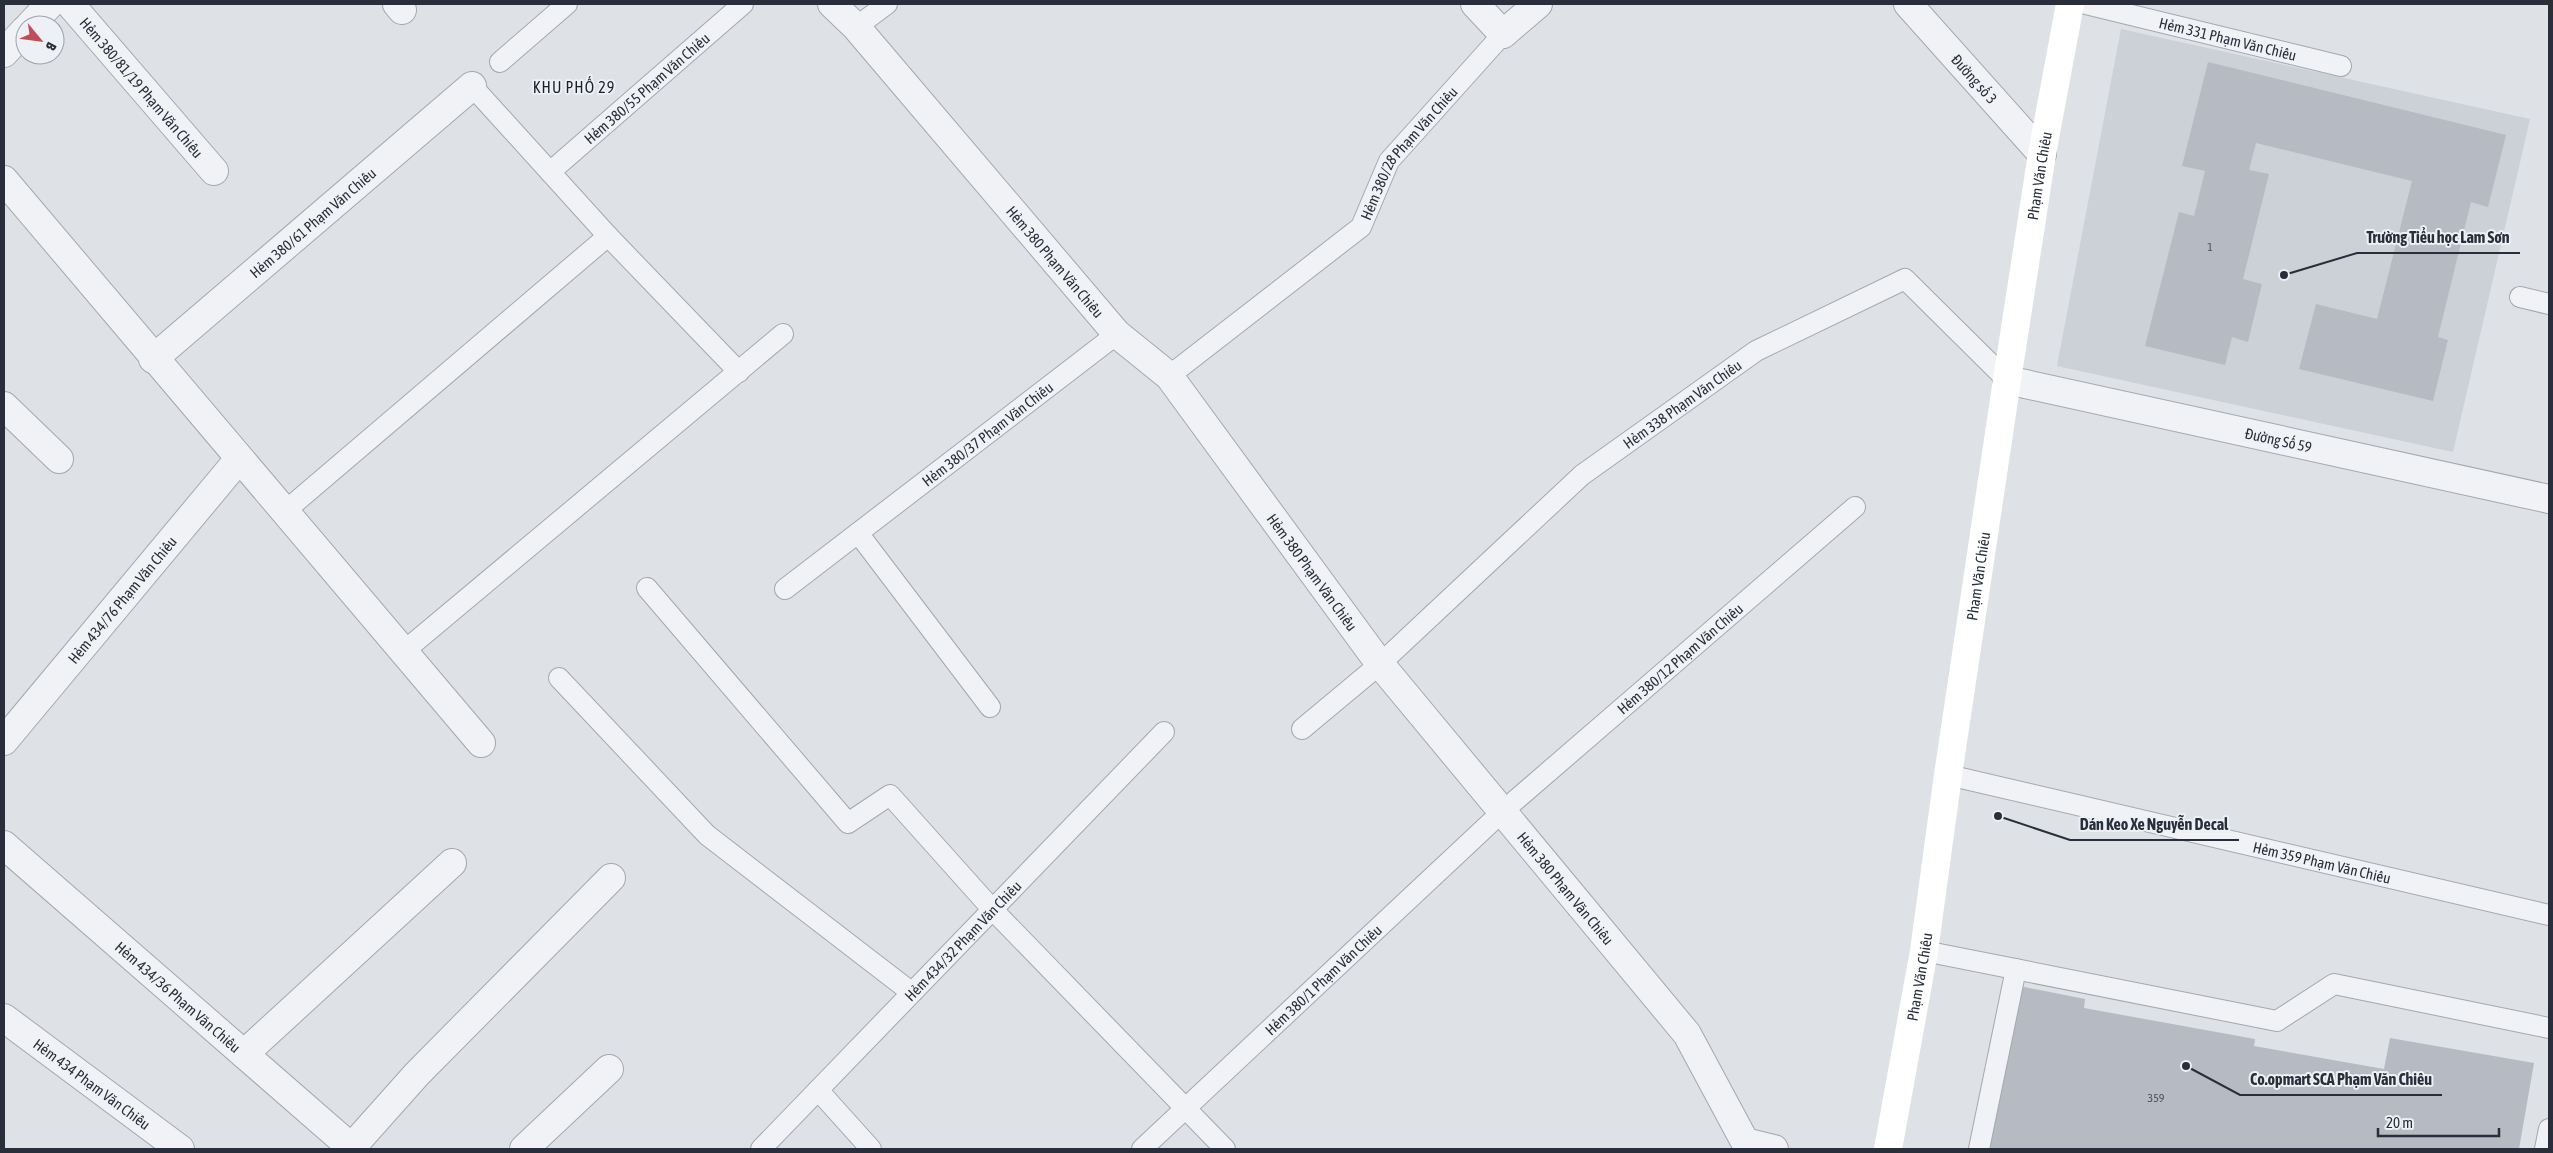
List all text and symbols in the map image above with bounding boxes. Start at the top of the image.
street label: Hẻm 380/81/19 Phạm Văn Chiêu [77,14,207,161]
street label: Hẻm 331 Phạm Văn Chiêu [2157,14,2298,63]
north arrow [15,15,65,65]
street label: Hẻm 380/55 Phạm Văn Chiêu [581,29,713,147]
text: B [43,40,60,53]
street label: Đường số 3 [1948,51,2001,107]
district label: KHU PHỐ 29 [533,76,615,96]
street label: Hẻm 380/28 Phạm Văn Chiêu [1357,83,1460,222]
street label: Phạm Văn Chiêu [2023,130,2055,221]
street label: Hẻm 380/61 Phạm Văn Chiêu [246,164,379,281]
street label: Hẻm 380 Phạm Văn Chiêu [1003,202,1107,321]
callout: Trường Tiểu học Lam Sơn [2357,222,2520,253]
text: Trường Tiểu học Lam Sơn [2366,227,2510,246]
house number: 1 [2207,240,2213,254]
street label: Hẻm 338 Phạm Văn Chiêu [1620,356,1744,452]
street label: Hẻm 380/37 Phạm Văn Chiêu [919,378,1056,489]
street label: Đường Số 59 [2243,424,2314,455]
street label: Hẻm 380 Phạm Văn Chiêu [1264,510,1361,634]
street label: Phạm Văn Chiêu [1963,531,1993,621]
street label: Hẻm 434/76 Phạm Văn Chiêu [64,533,180,667]
street label: Hẻm 380/12 Phạm Văn Chiêu [1614,600,1746,717]
callout: Dán Keo Xe Nguyễn Decal [2070,809,2239,840]
text: Dán Keo Xe Nguyễn Decal [2080,814,2229,833]
street label: Hẻm 380 Phạm Văn Chiêu [1514,828,1617,948]
street label: Hẻm 359 Phạm Văn Chiêu [2251,838,2393,886]
street label: Hẻm 434/32 Phạm Văn Chiêu [901,877,1024,1004]
street label: Hẻm 380/1 Phạm Văn Chiêu [1261,921,1385,1038]
street label: Phạm Văn Chiêu [1903,932,1935,1022]
street label: Hẻm 434/36 Phạm Văn Chiêu [112,938,244,1056]
street label: Hẻm 434 Phạm Văn Chiêu [31,1035,154,1133]
callout: Co.opmart SCA Phạm Văn Chiêu [2240,1064,2442,1095]
text: Co.opmart SCA Phạm Văn Chiêu [2250,1070,2432,1088]
house number: 359 [2148,1091,2165,1105]
scale bar [2378,1106,2499,1138]
text: 20 m [2386,1114,2413,1131]

